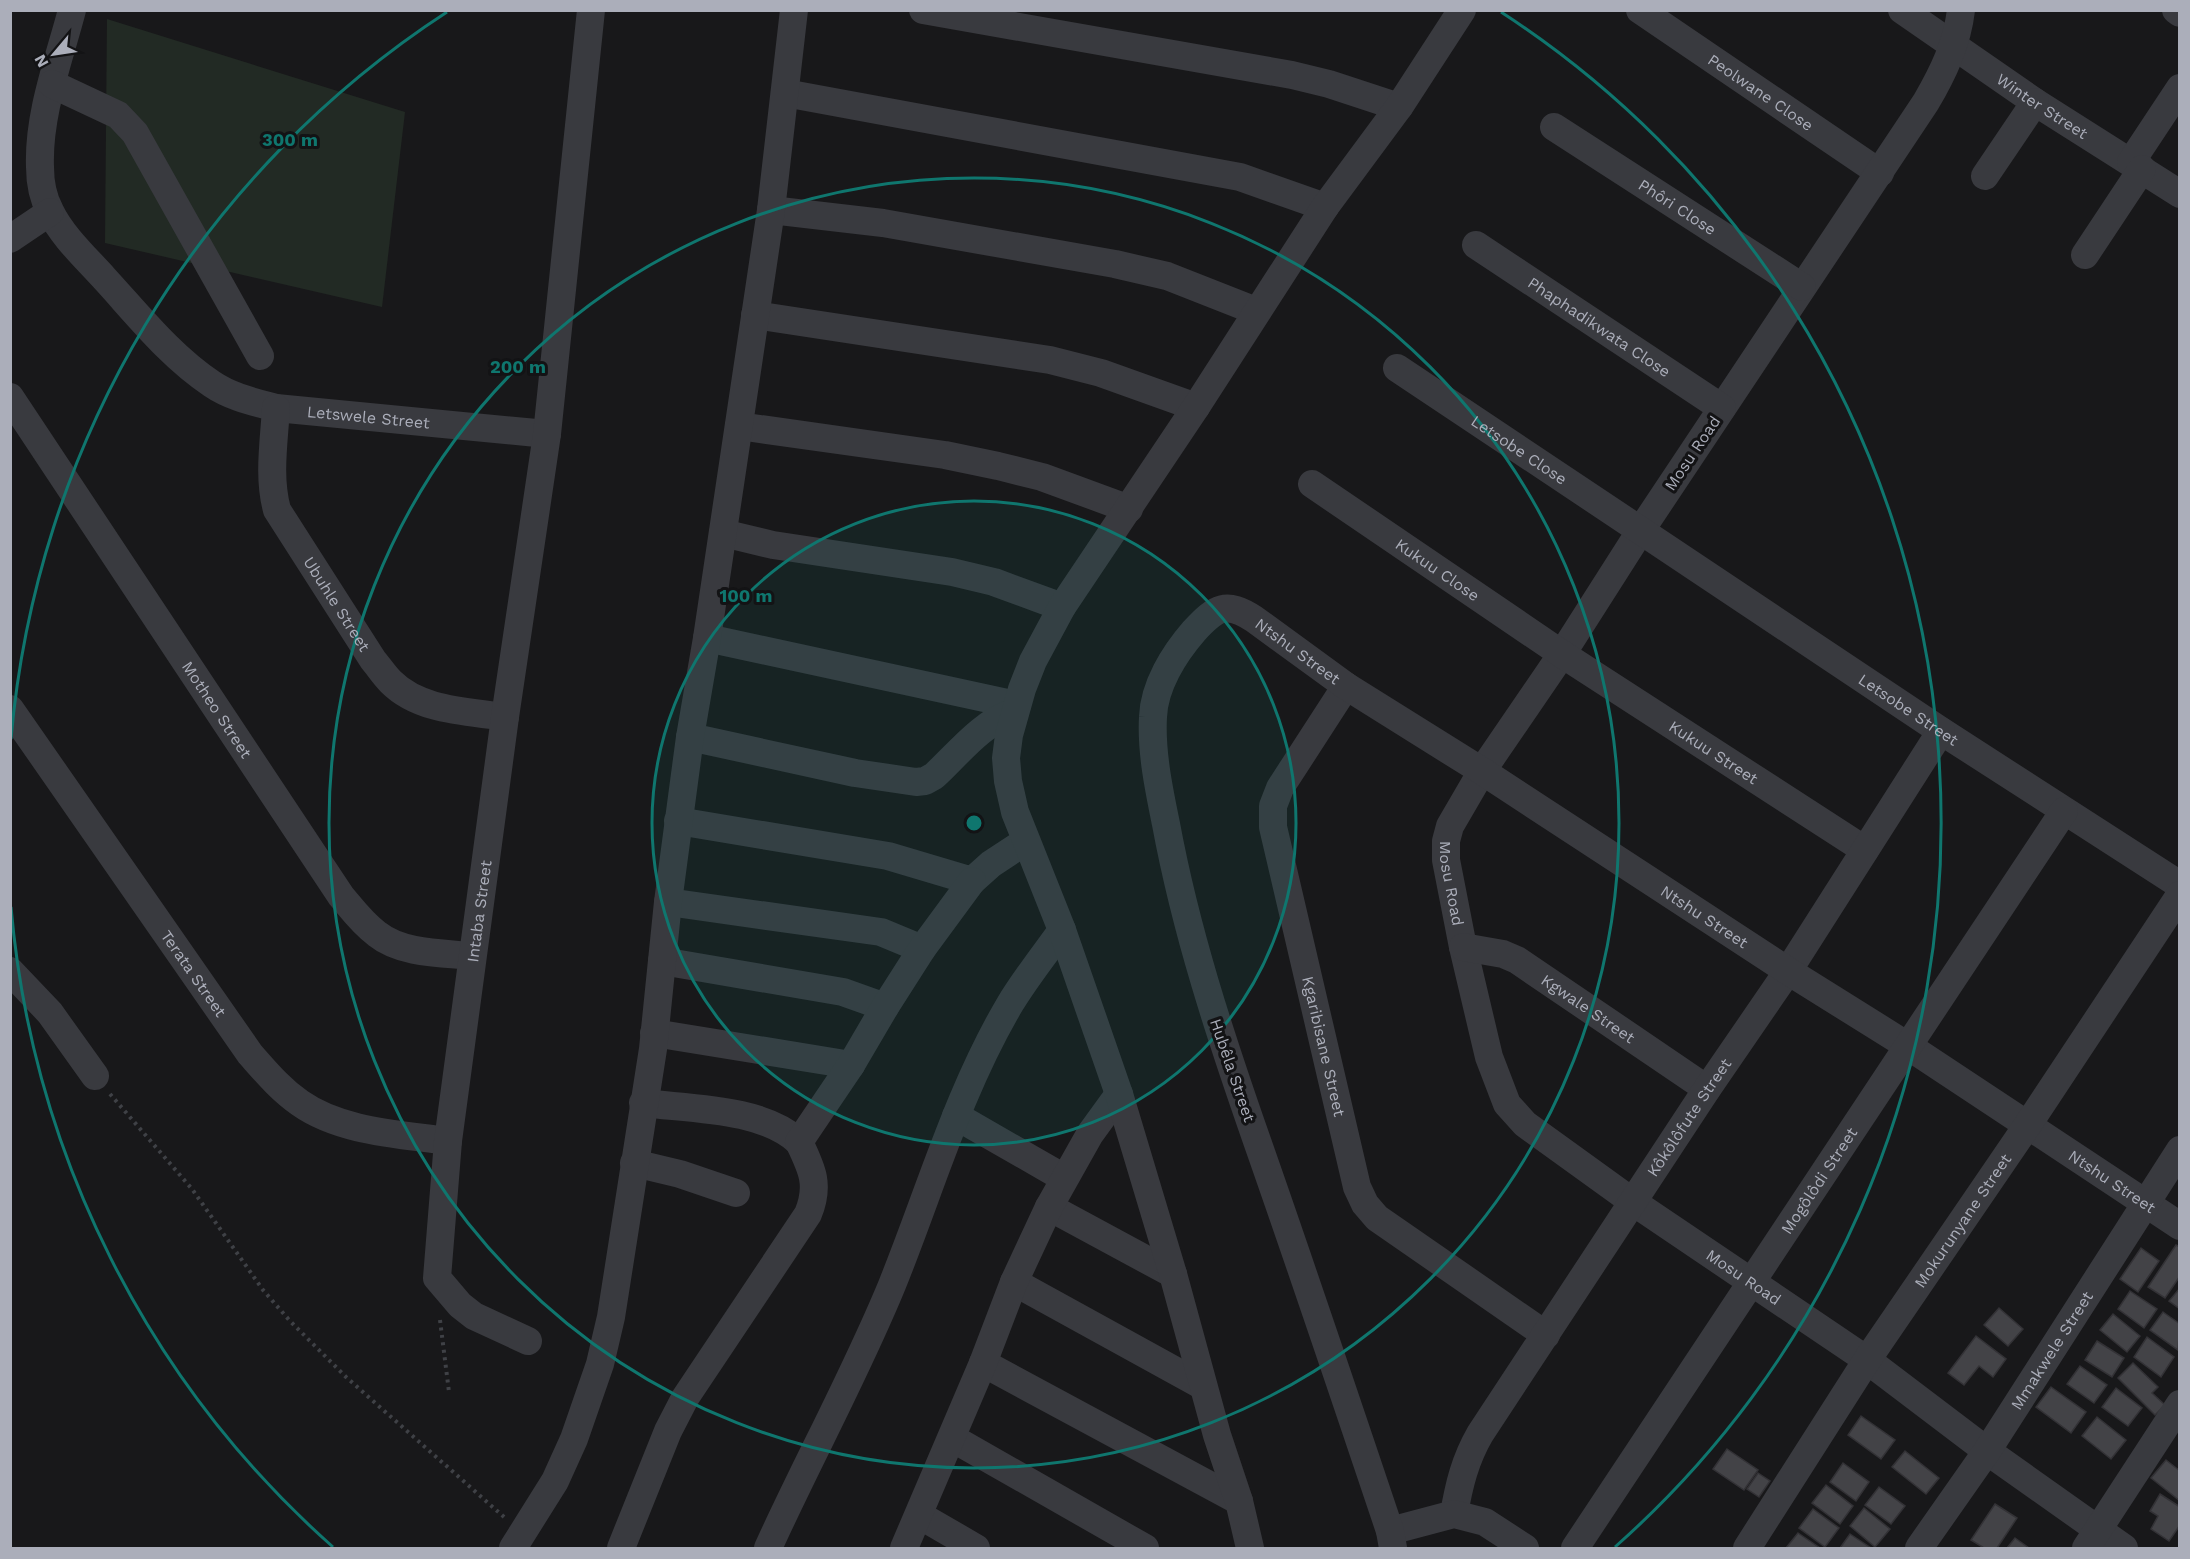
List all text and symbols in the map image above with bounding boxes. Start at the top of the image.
north arrow [24,24,84,84]
street label: Peolwane Close [1704,50,1817,135]
text: N [30,51,53,71]
street label: Winter Street [1993,69,2091,143]
text: 300 m [262,129,318,150]
street label: Phôri Close [1635,175,1720,239]
street label: Phaphadikwata Close [1524,273,1674,381]
text: 200 m [490,356,546,377]
street label: Letswele Street [306,402,431,433]
street label: Letsobe Close [1468,411,1570,489]
street label: Mosu Road [1661,412,1724,494]
street label: Kukuu Close [1392,535,1483,605]
street label: Ubuhle Street [299,553,374,655]
text: 100 m [719,585,773,606]
street label: Ntshu Street [1251,614,1344,689]
street label: Motheo Street [178,658,256,762]
street label: Letsobe Street [1855,670,1962,750]
street label: Kukuu Street [1665,717,1762,789]
centre of rings [964,813,984,833]
street label: Mosu Road [1436,841,1468,927]
street label: Intaba Street [463,859,496,963]
street label: Ntshu Street [1657,882,1752,953]
street label: Terata Street [157,927,230,1021]
street label: Kgwale Street [1538,970,1639,1047]
street label: Kgaribisane Street [1298,974,1349,1119]
street label: Hubêla Street [1206,1016,1259,1125]
street label: Kôkôlôfute Street [1643,1054,1735,1180]
street label: Mogôlôdi Street [1777,1124,1862,1238]
street label: Ntshu Street [2065,1146,2159,1217]
street label: Mokurunyane Street [1910,1150,2015,1291]
street label: Mosu Road [1702,1245,1784,1309]
street label: Mmakwele Street [2007,1288,2097,1414]

